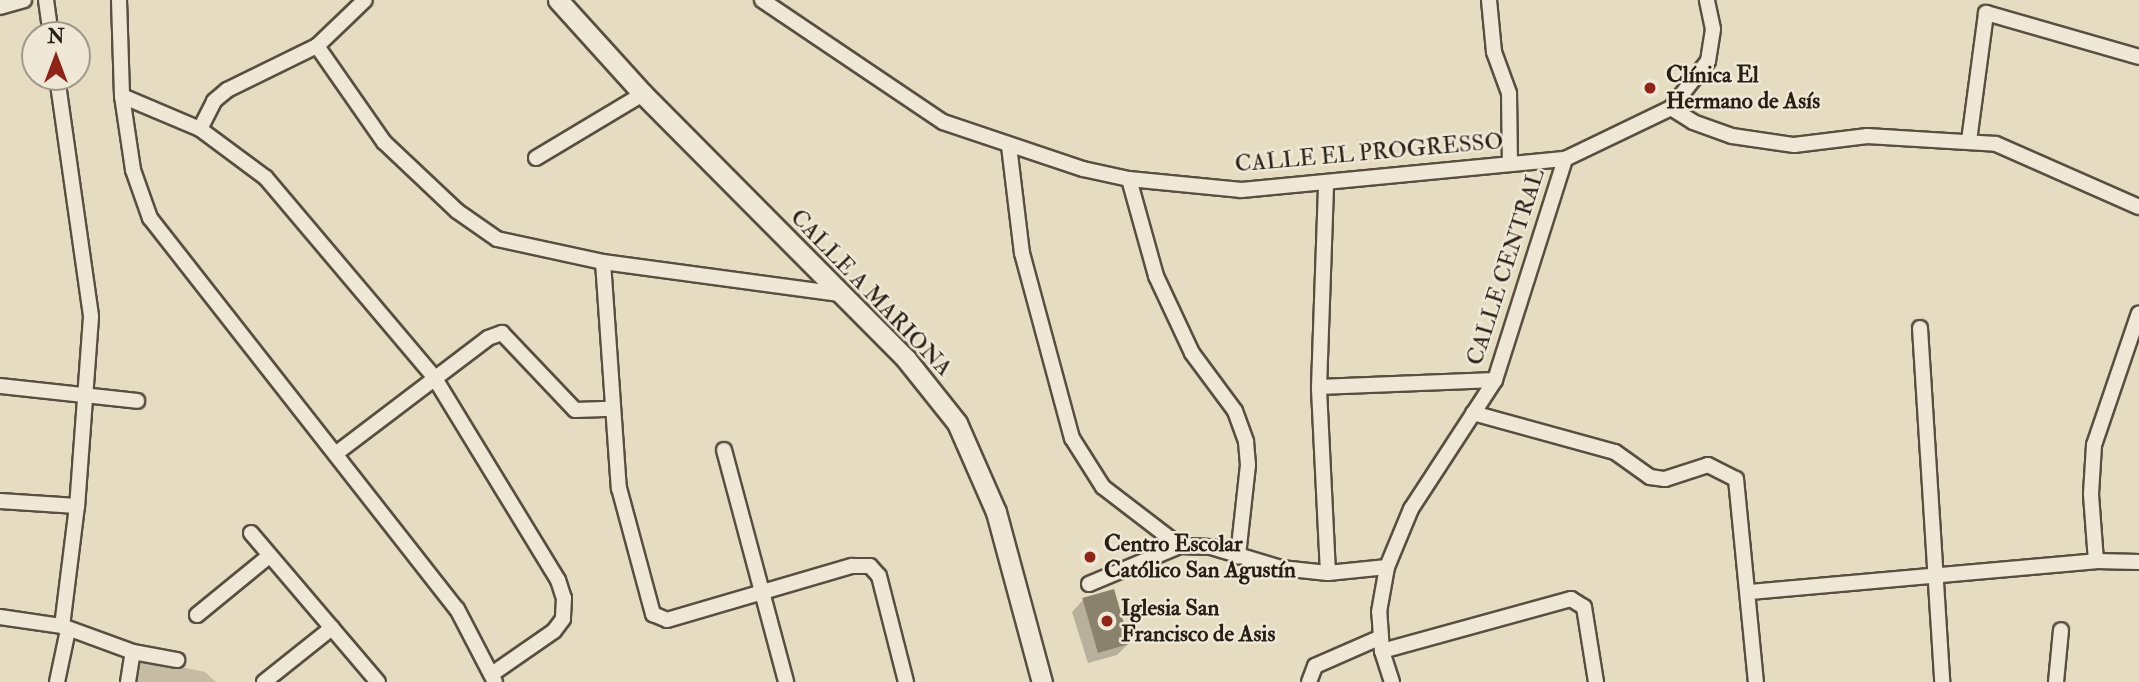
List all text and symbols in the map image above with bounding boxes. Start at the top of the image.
north arrow [21,21,91,91]
text: N [47,25,65,49]
place label: Clínica El Hermano de Asís [1666,61,1820,115]
marker: Clínica El Hermano de Asís [1640,78,1660,98]
street label: CALLE EL PROGRESSO [1234,128,1504,178]
street label: CALLE CENTRAL [1461,165,1551,369]
street label: CALLE A MARIONA [784,204,958,382]
place label: Centro Escolar Católico San Agustín [1104,530,1296,584]
marker: Centro Escolar Católico San Agustín [1082,549,1098,565]
place label: Iglesia San Francisco de Asis [1121,594,1275,648]
marker: Iglesia San Francisco de Asis [1099,613,1115,629]

